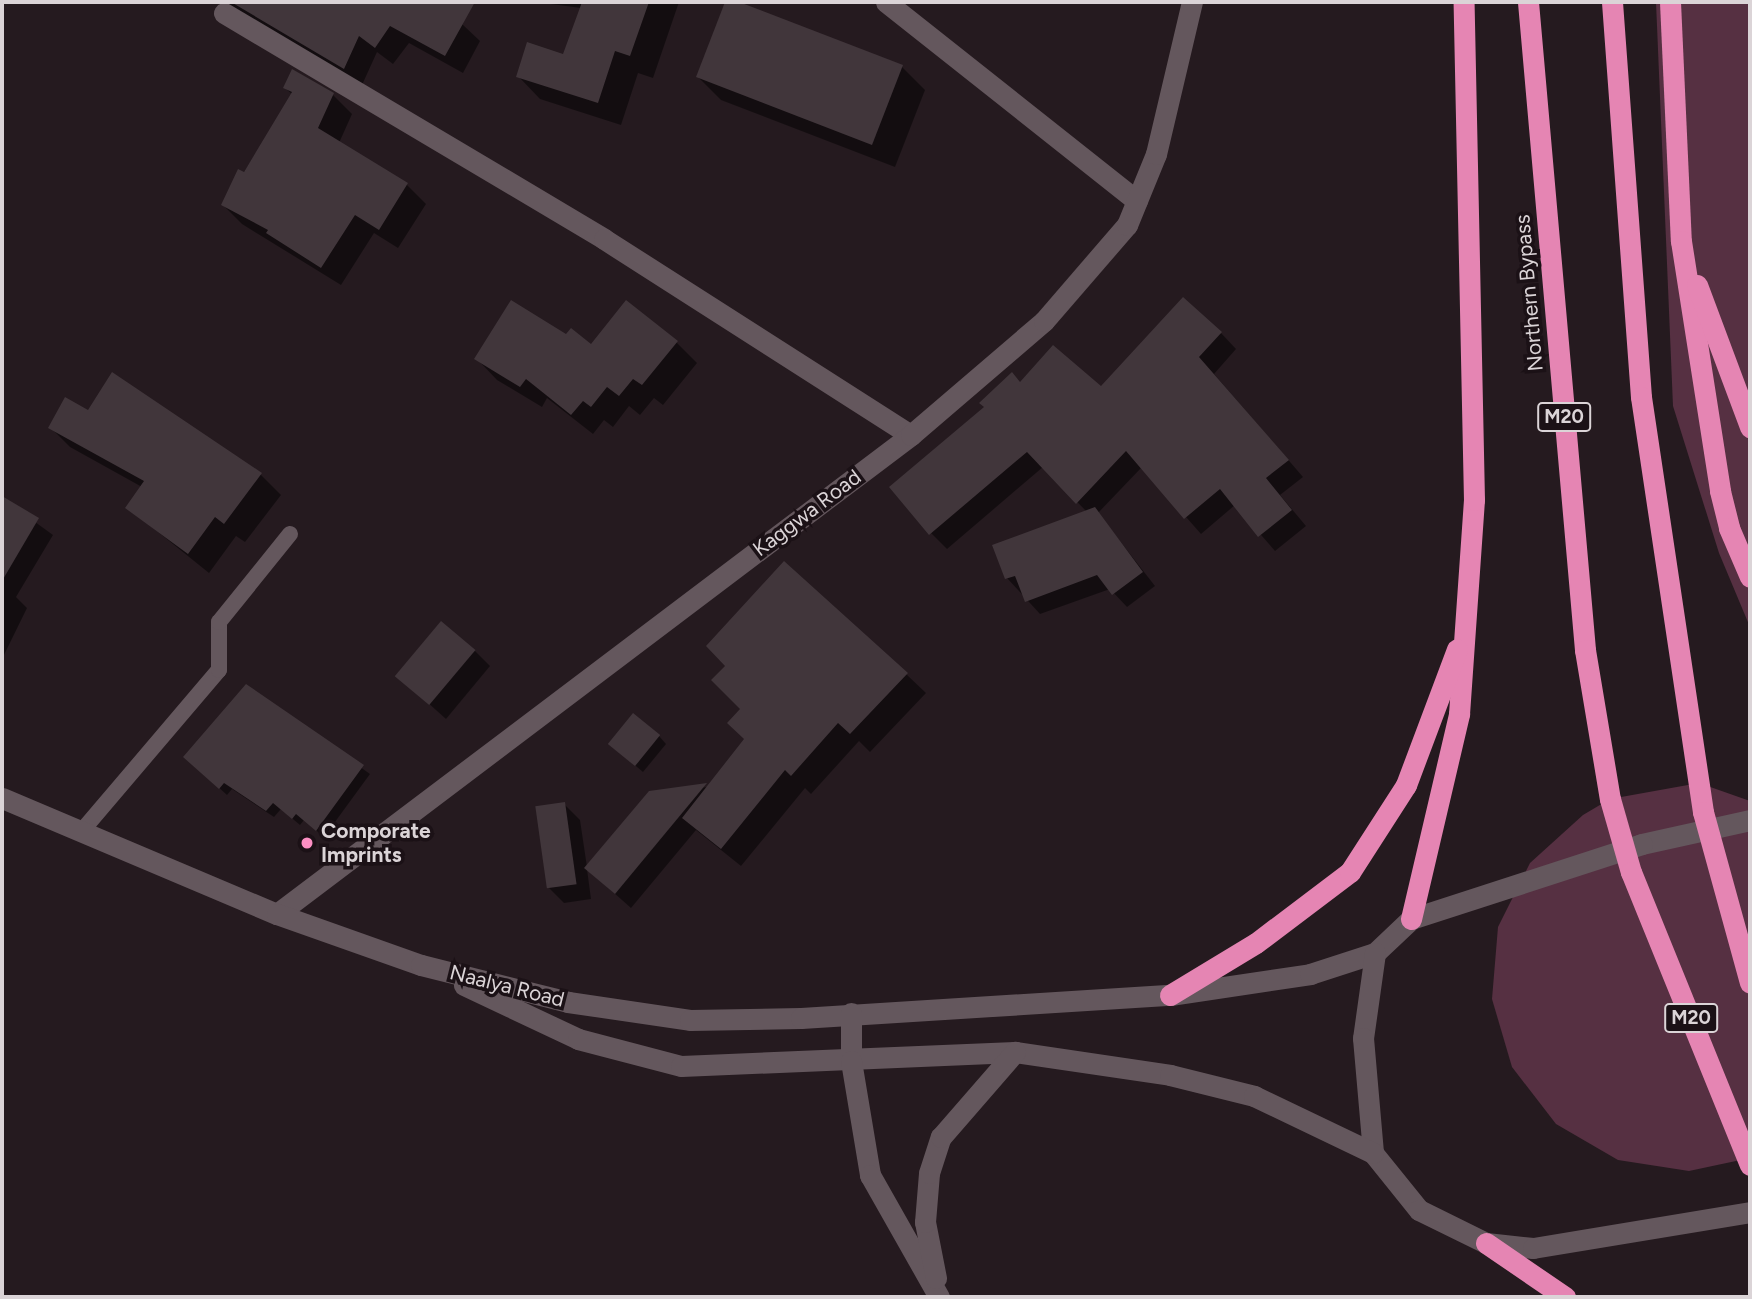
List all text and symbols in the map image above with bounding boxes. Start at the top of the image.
street label: Northern Bypass [1510,214,1548,372]
road number: M20 [1536,402,1592,432]
street label: Kaggwa Road [748,464,866,562]
place label: Comporate Imprints [321,818,431,868]
marker: Comporate Imprints [299,835,315,851]
street label: Naalya Road [447,960,567,1012]
road number: M20 [1663,1002,1719,1034]

